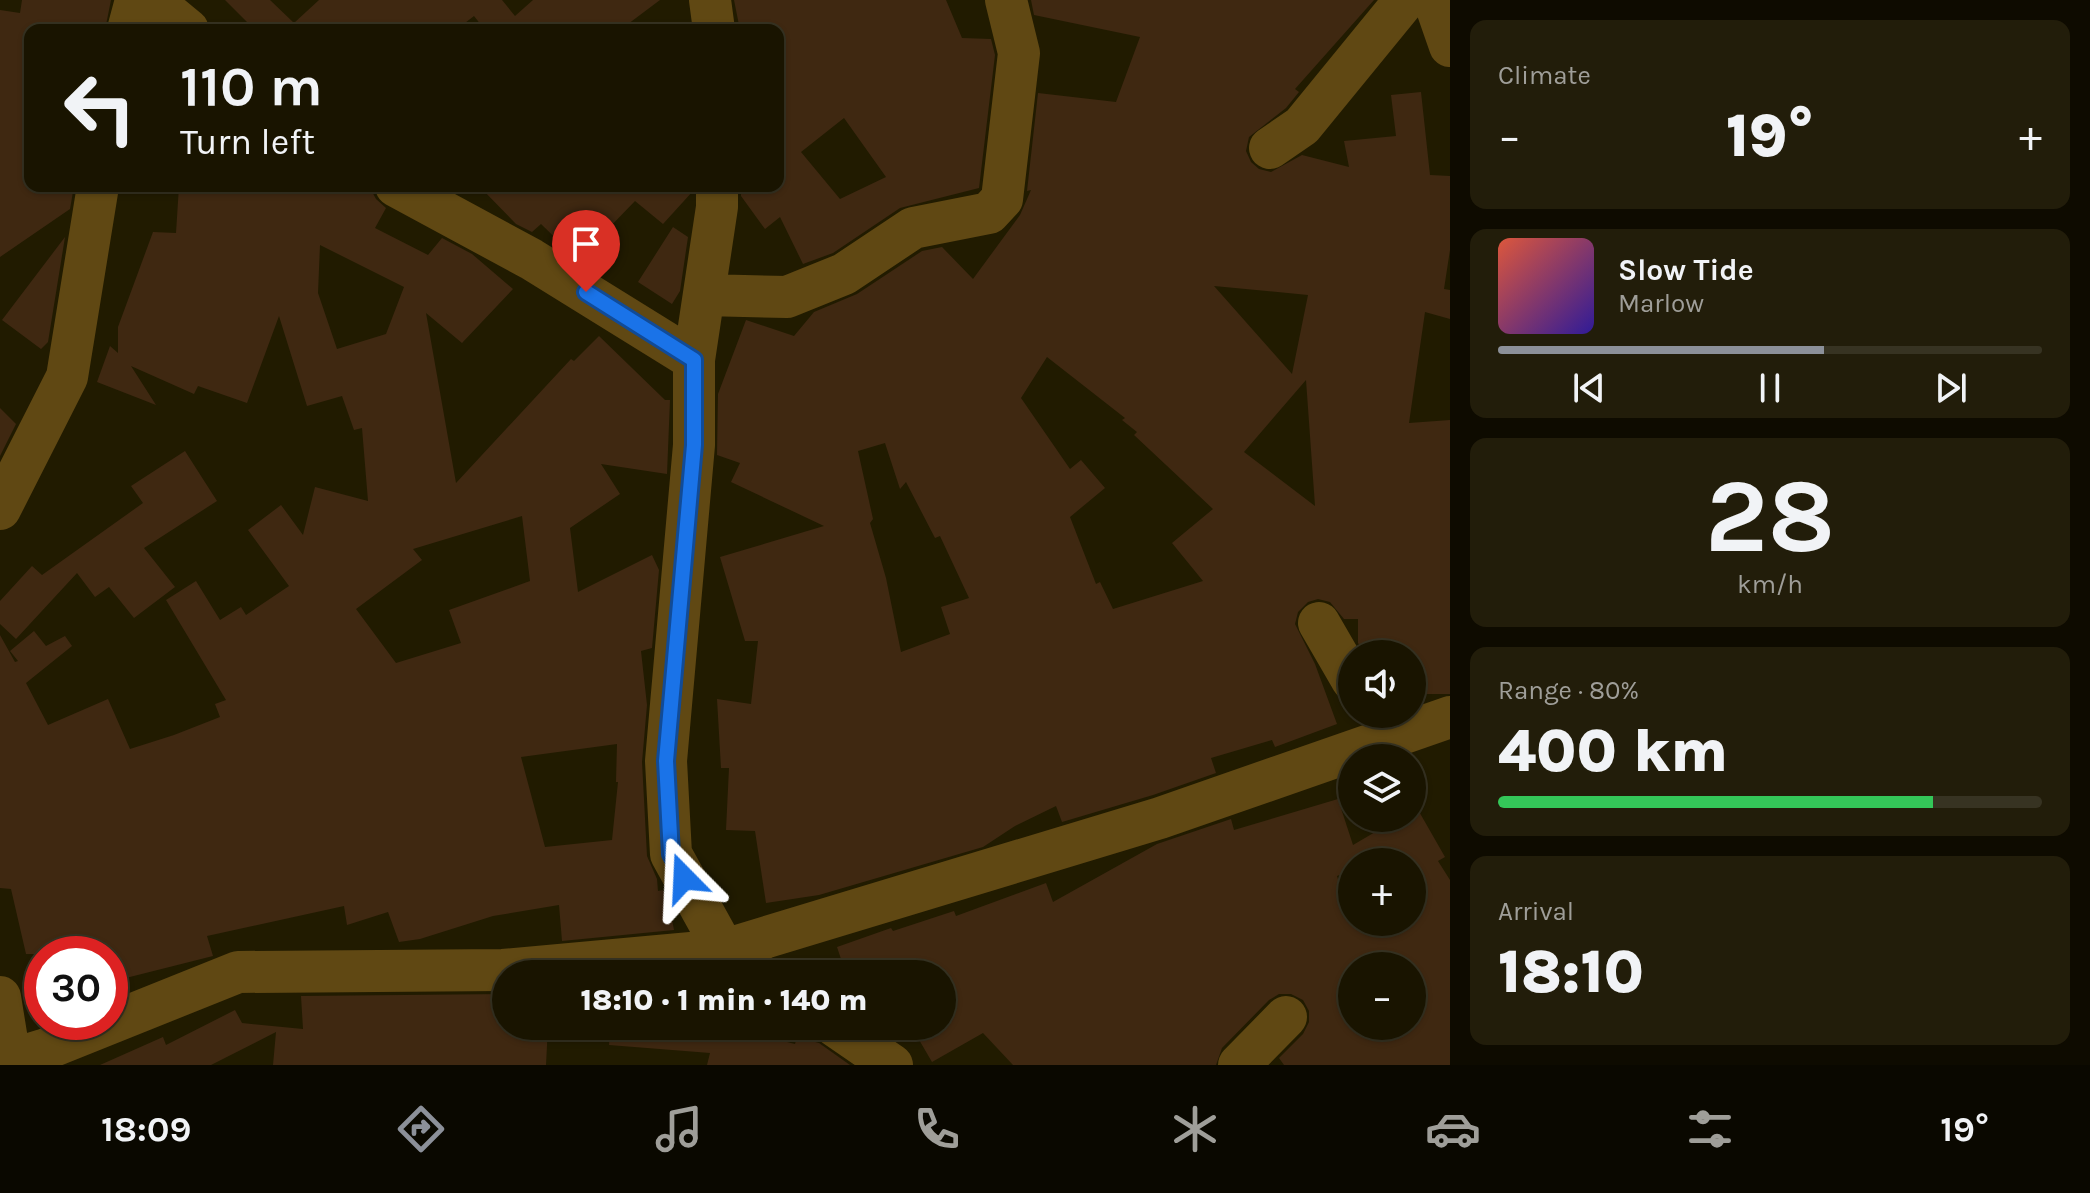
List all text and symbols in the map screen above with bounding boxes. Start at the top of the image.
text: 110 m [180,54,323,119]
icon: left [48,56,152,160]
text: Climate [1498,60,1591,91]
text: 19° [1726,101,1814,171]
text: − [1498,111,1521,162]
text: + [2019,111,2042,162]
text: Turn left [180,121,315,163]
pin [552,210,620,292]
icon: arrive [564,222,608,266]
text: Slow Tide [1618,252,1754,288]
text: Marlow [1618,288,1704,319]
icon: previous [1567,366,1611,410]
icon: pause [1748,366,1792,410]
icon: next [1929,366,1973,410]
text: 28 [1705,456,1835,577]
text: km/h [1737,569,1803,600]
map controls [1338,640,1426,1040]
button: sound [1338,640,1426,728]
text: Range · 80% [1498,675,1639,706]
text: 400 km [1498,716,1728,786]
button: layers [1338,744,1426,832]
position arrow [642,836,726,920]
button: + [1338,848,1426,936]
text: Arrival [1498,896,1574,927]
speed limit sign: 30 [24,936,128,1040]
text: 18:10 [1498,937,1644,1007]
button: − [1338,952,1426,1040]
text: 18:10 · 1 min · 140 m [581,982,867,1018]
icon: directions [393,1101,449,1157]
icon: music [651,1101,707,1157]
icon: phone [909,1101,965,1157]
icon: climate [1167,1101,1223,1157]
icon: car [1425,1101,1481,1157]
icon: filters [1682,1101,1738,1157]
text: 18:09 [101,1108,191,1150]
text: 19° [1940,1108,1989,1150]

